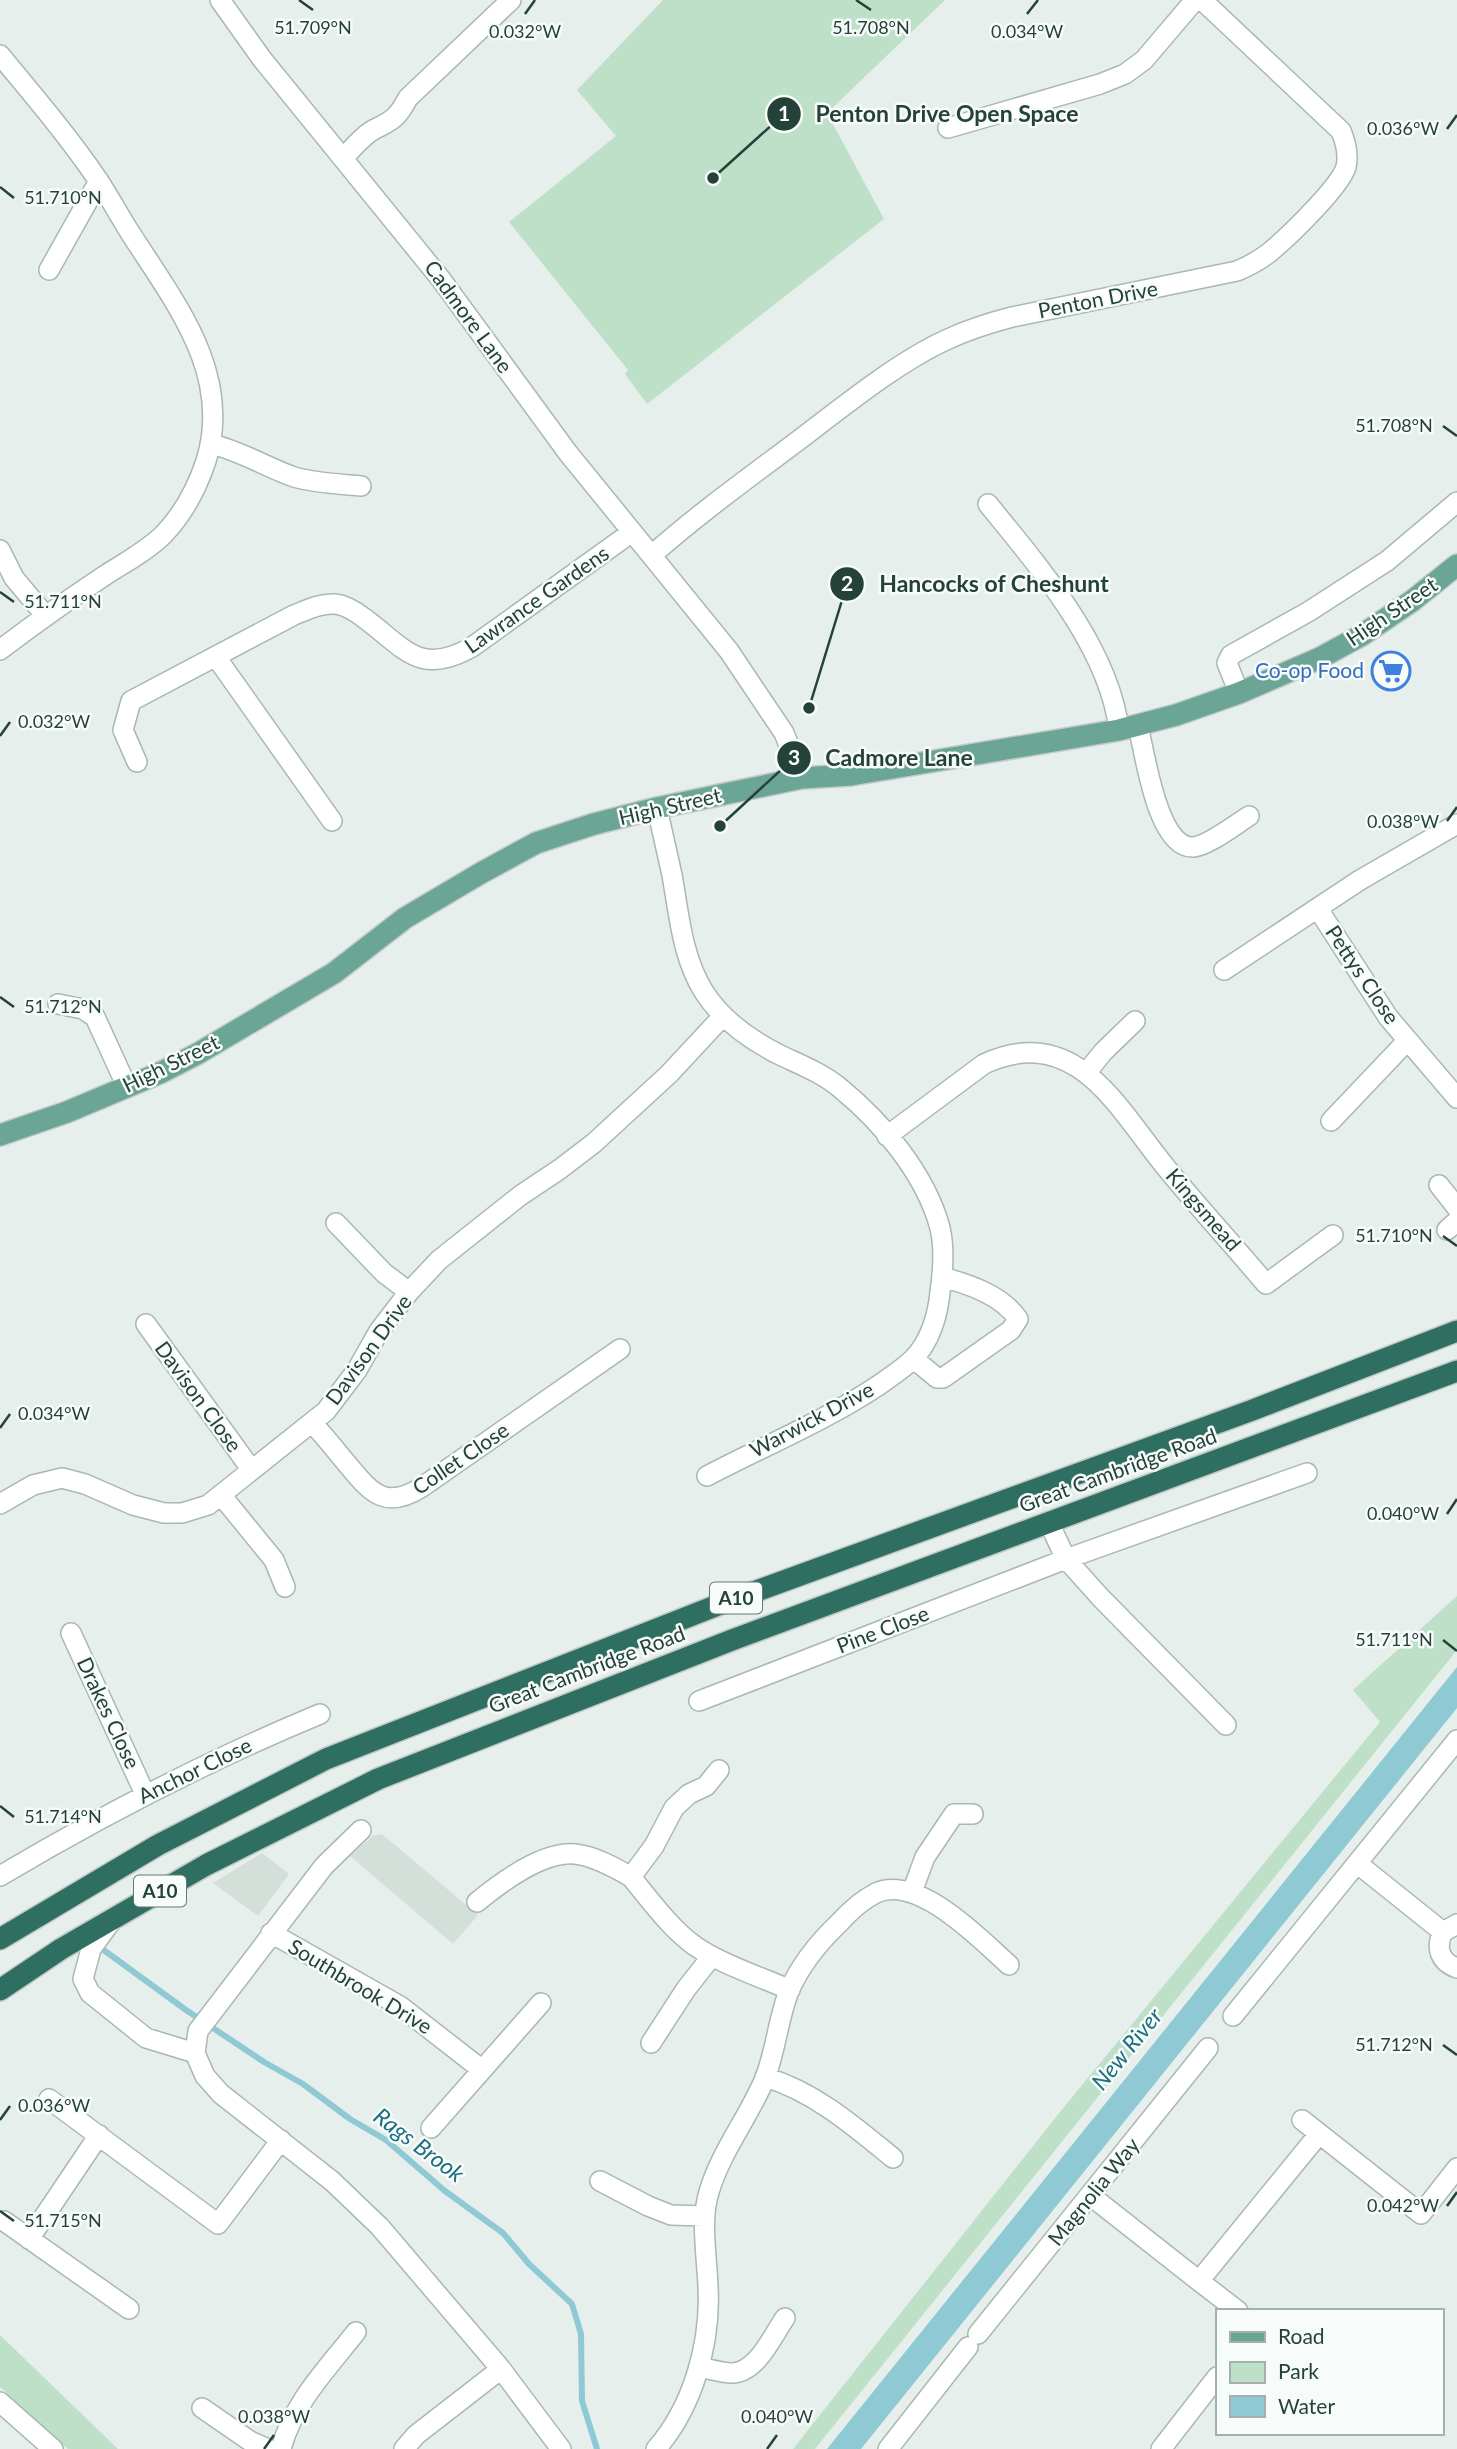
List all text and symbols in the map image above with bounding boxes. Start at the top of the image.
text: 51.709°N [274,16,352,38]
text: 51.708°N [832,16,910,38]
text: 0.032°W [489,20,561,42]
text: 0.034°W [991,20,1063,42]
callout: Penton Drive Open Space [766,92,1092,136]
text: Penton Drive Open Space [816,99,1078,127]
text: 1 [778,100,790,125]
text: 0.036°W [1367,117,1439,139]
text: 51.710°N [24,186,102,208]
street label: Cadmore Lane [420,255,518,377]
street label: Penton Drive [1036,275,1160,322]
text: 51.708°N [1355,414,1433,436]
street label: Lawrance Gardens [459,540,613,658]
callout: Hancocks of Cheshunt [830,562,1123,606]
text: Hancocks of Cheshunt [879,569,1109,597]
text: 2 [841,570,853,595]
street label: High Street [1341,571,1442,650]
text: 51.711°N [24,590,102,612]
supermarket icon: Co-op Food [1370,650,1412,692]
place label: Co-op Food [1255,657,1364,682]
text: 0.032°W [18,710,90,732]
callout: Cadmore Lane [776,736,987,780]
text: Cadmore Lane [825,743,973,771]
text: 3 [788,744,800,769]
street label: High Street [616,782,724,829]
text: 0.038°W [1367,810,1439,832]
street label: Pettys Close [1321,920,1405,1028]
text: 51.712°N [24,995,102,1017]
street label: High Street [118,1028,223,1097]
street label: Kingsmead [1161,1163,1247,1255]
text: 51.710°N [1355,1224,1433,1246]
street label: Davison Drive [319,1289,416,1409]
street label: Davison Close [151,1336,248,1456]
street label: Warwick Drive [745,1376,877,1462]
text: 0.034°W [18,1402,90,1424]
street label: Collet Close [407,1416,513,1499]
street label: Great Cambridge Road [1015,1422,1220,1517]
text: 0.040°W [1367,1502,1439,1524]
road number: A10 [710,1582,762,1614]
street label: Pine Close [833,1600,932,1658]
street label: Great Cambridge Road [485,1620,688,1718]
text: 51.711°N [1355,1628,1433,1650]
street label: Drakes Close [73,1653,146,1772]
street label: Anchor Close [133,1731,255,1808]
text: 51.714°N [24,1805,102,1827]
road number: A10 [134,1876,186,1907]
street label: Southbrook Drive [284,1933,437,2038]
water label: New River [1085,2001,1168,2095]
text: 51.712°N [1355,2033,1433,2055]
text: 0.036°W [18,2094,90,2116]
water label: Rags Brook [369,2101,471,2188]
street label: Magnolia Way [1042,2132,1144,2250]
text: 0.042°W [1367,2194,1439,2216]
text: 51.715°N [24,2209,102,2231]
legend [1216,2309,1443,2435]
text: Road [1278,2323,1325,2348]
text: Park [1278,2358,1319,2383]
text: Water [1278,2393,1335,2418]
text: 0.038°W [238,2405,310,2427]
text: 0.040°W [741,2405,813,2427]

